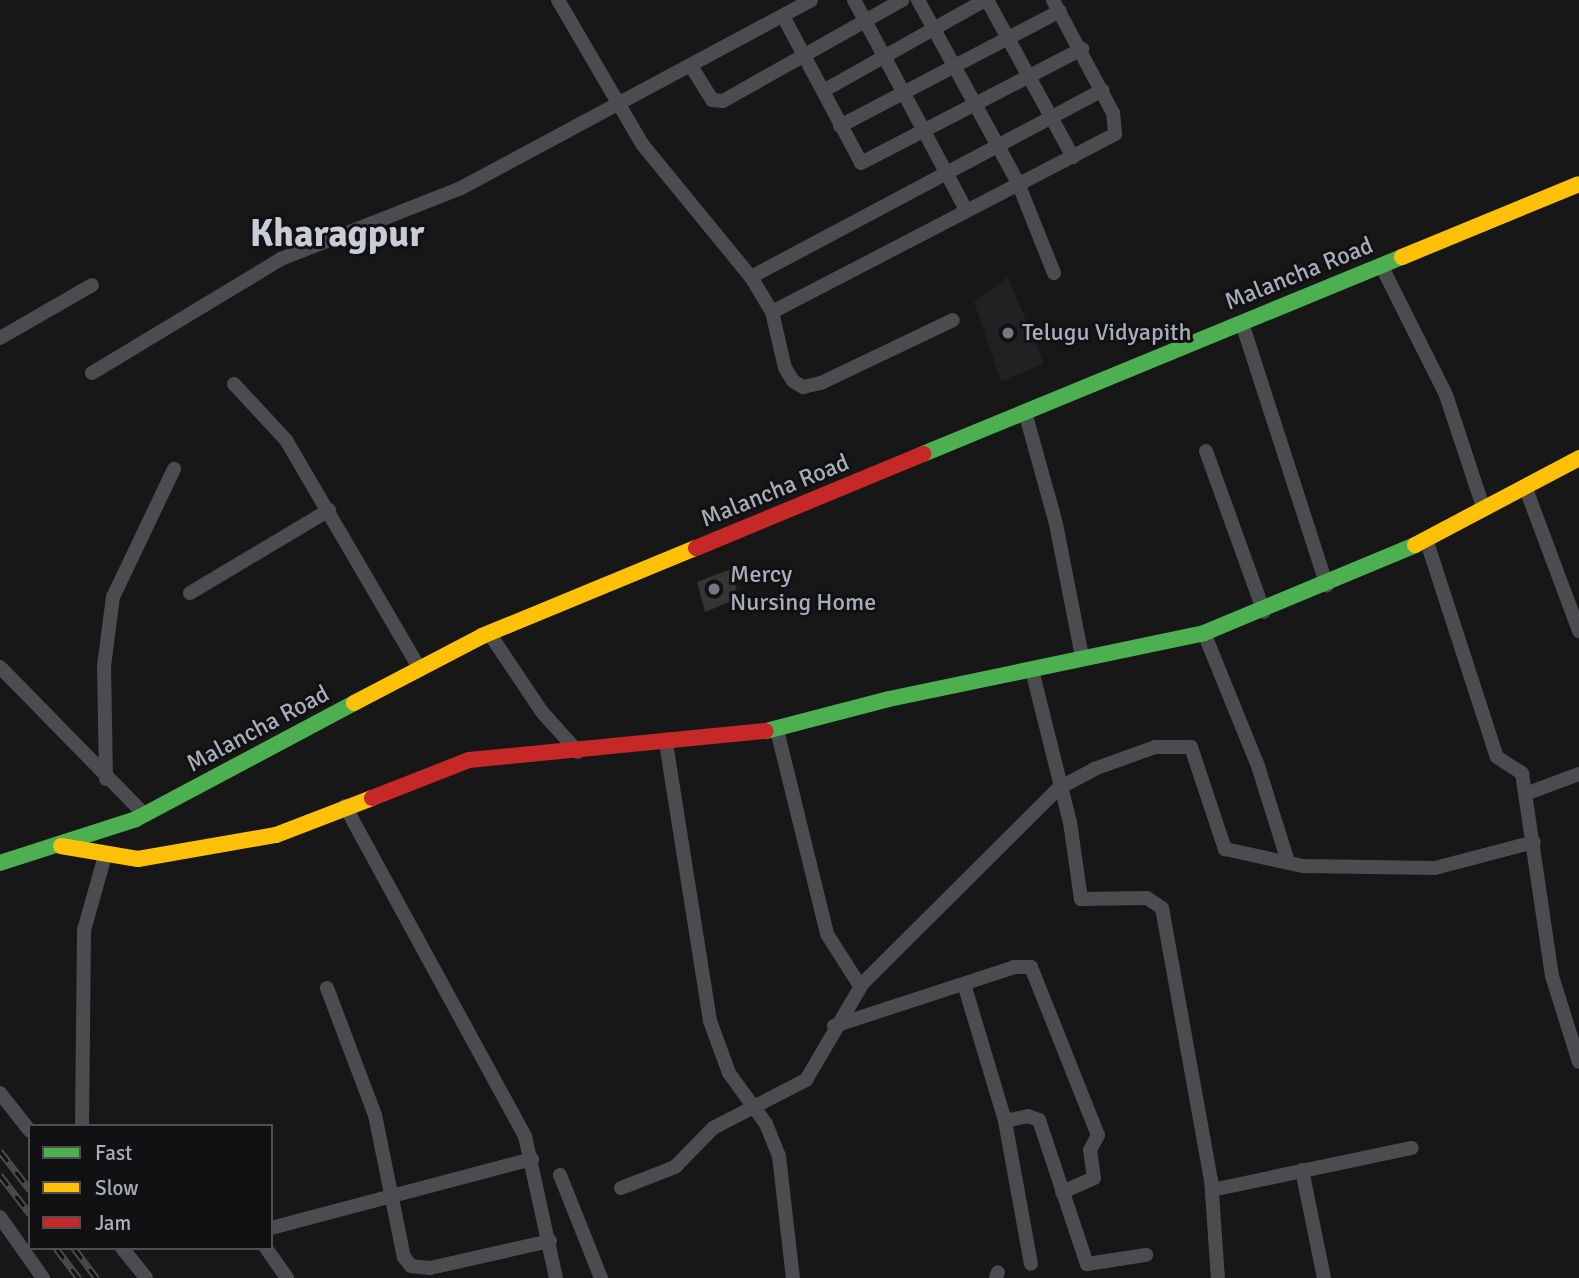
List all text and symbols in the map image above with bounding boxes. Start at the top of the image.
district label: Kharagpur [250,211,424,257]
street label: Malancha Road [1221,231,1377,317]
place label: Telugu Vidyapith [1022,319,1191,347]
marker: Telugu Vidyapith [1000,325,1016,341]
street label: Malancha Road [697,448,853,534]
place label: Mercy Nursing Home [730,561,876,617]
marker: Mercy Nursing Home [704,579,724,599]
street label: Malancha Road [182,679,334,779]
legend [28,1124,273,1250]
text: Fast [95,1140,132,1166]
text: Slow [95,1175,139,1201]
text: Jam [95,1210,131,1236]

